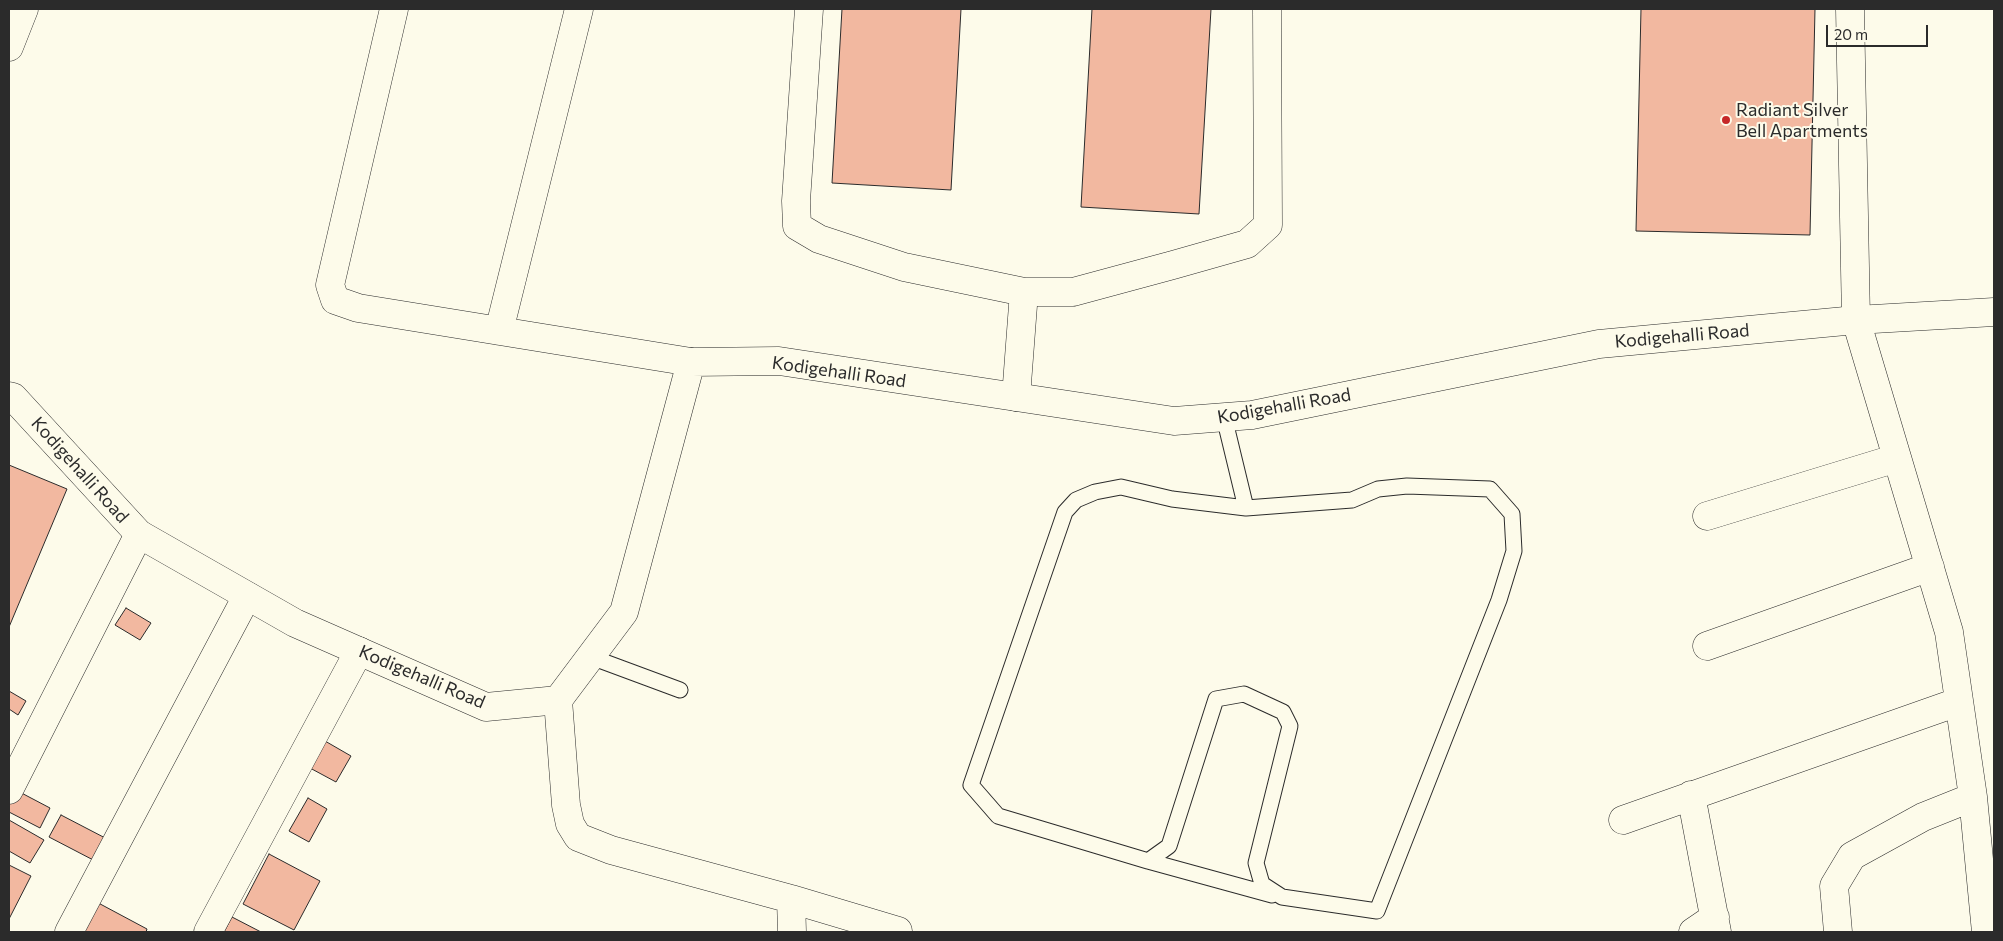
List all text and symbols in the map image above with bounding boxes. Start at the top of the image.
scale bar [1828,15,1930,47]
text: 20 m [1834,25,1868,43]
place label: Radiant Silver Bell Apartments [1736,99,1868,142]
marker: Radiant Silver Bell Apartments [1720,114,1732,126]
street label: Kodigehalli Road [1614,319,1750,353]
street label: Kodigehalli Road [771,352,907,392]
street label: Kodigehalli Road [1216,384,1352,428]
street label: Kodigehalli Road [27,413,133,527]
street label: Kodigehalli Road [356,641,488,713]

